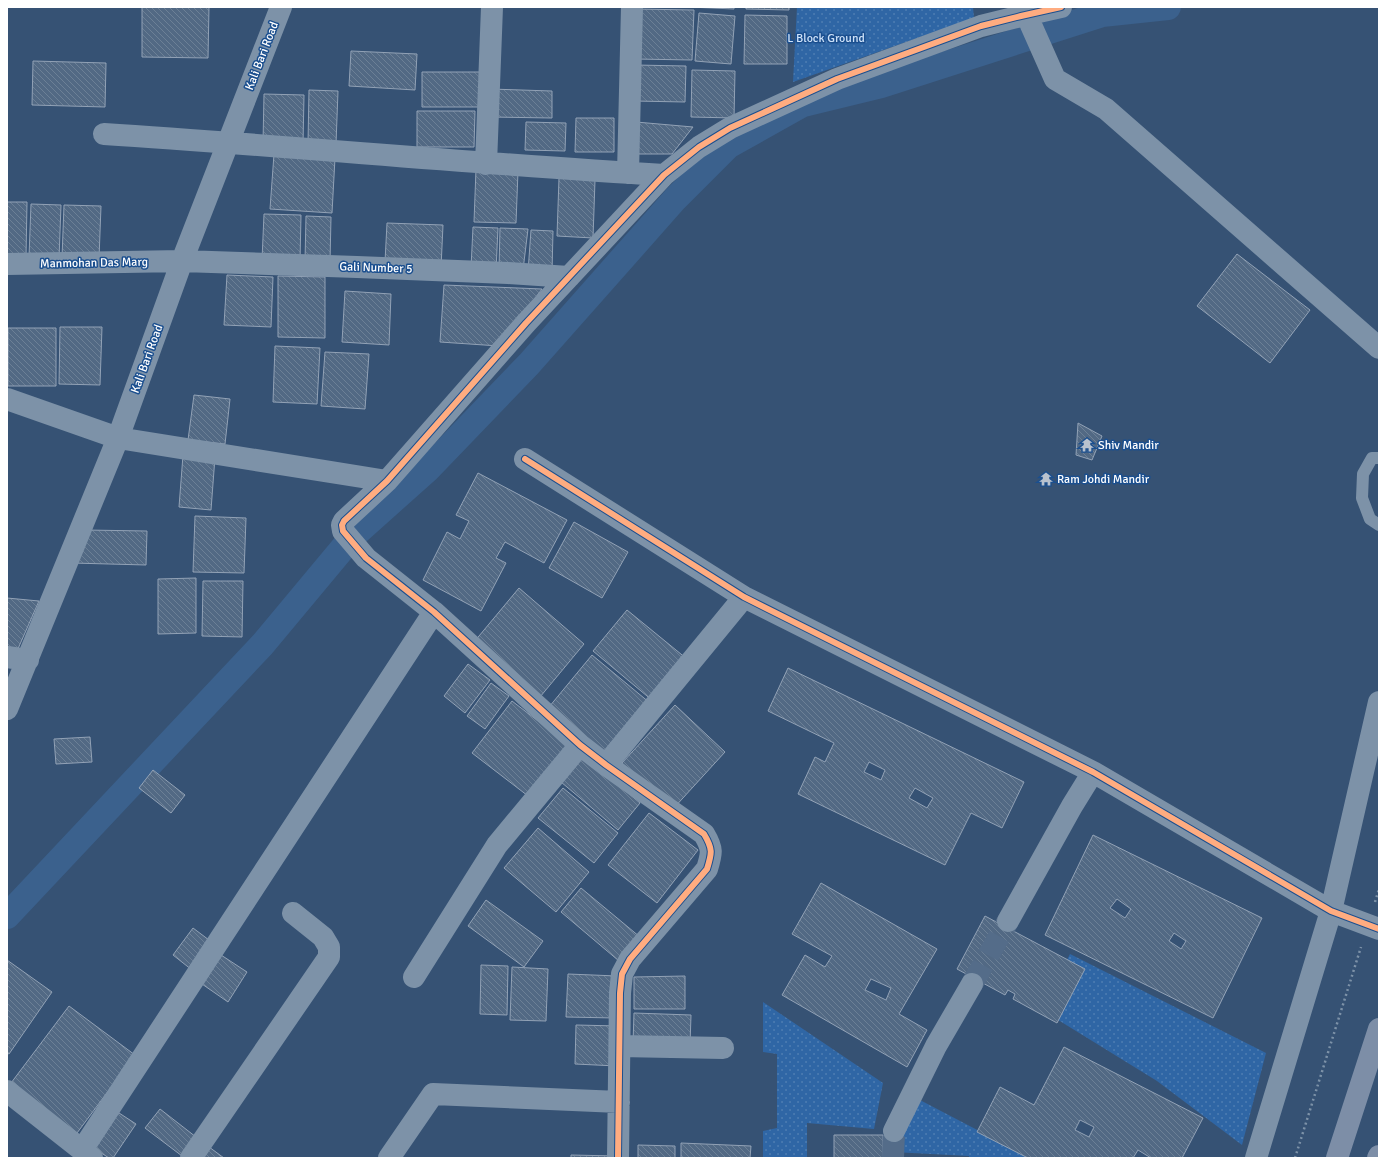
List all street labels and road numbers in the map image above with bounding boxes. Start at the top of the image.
street label: Kali Bari Road [242,20,282,92]
street label: Manmohan Das Marg [40,255,148,271]
street label: Gali Number 5 [339,259,413,277]
street label: Kali Bari Road [128,323,166,395]

